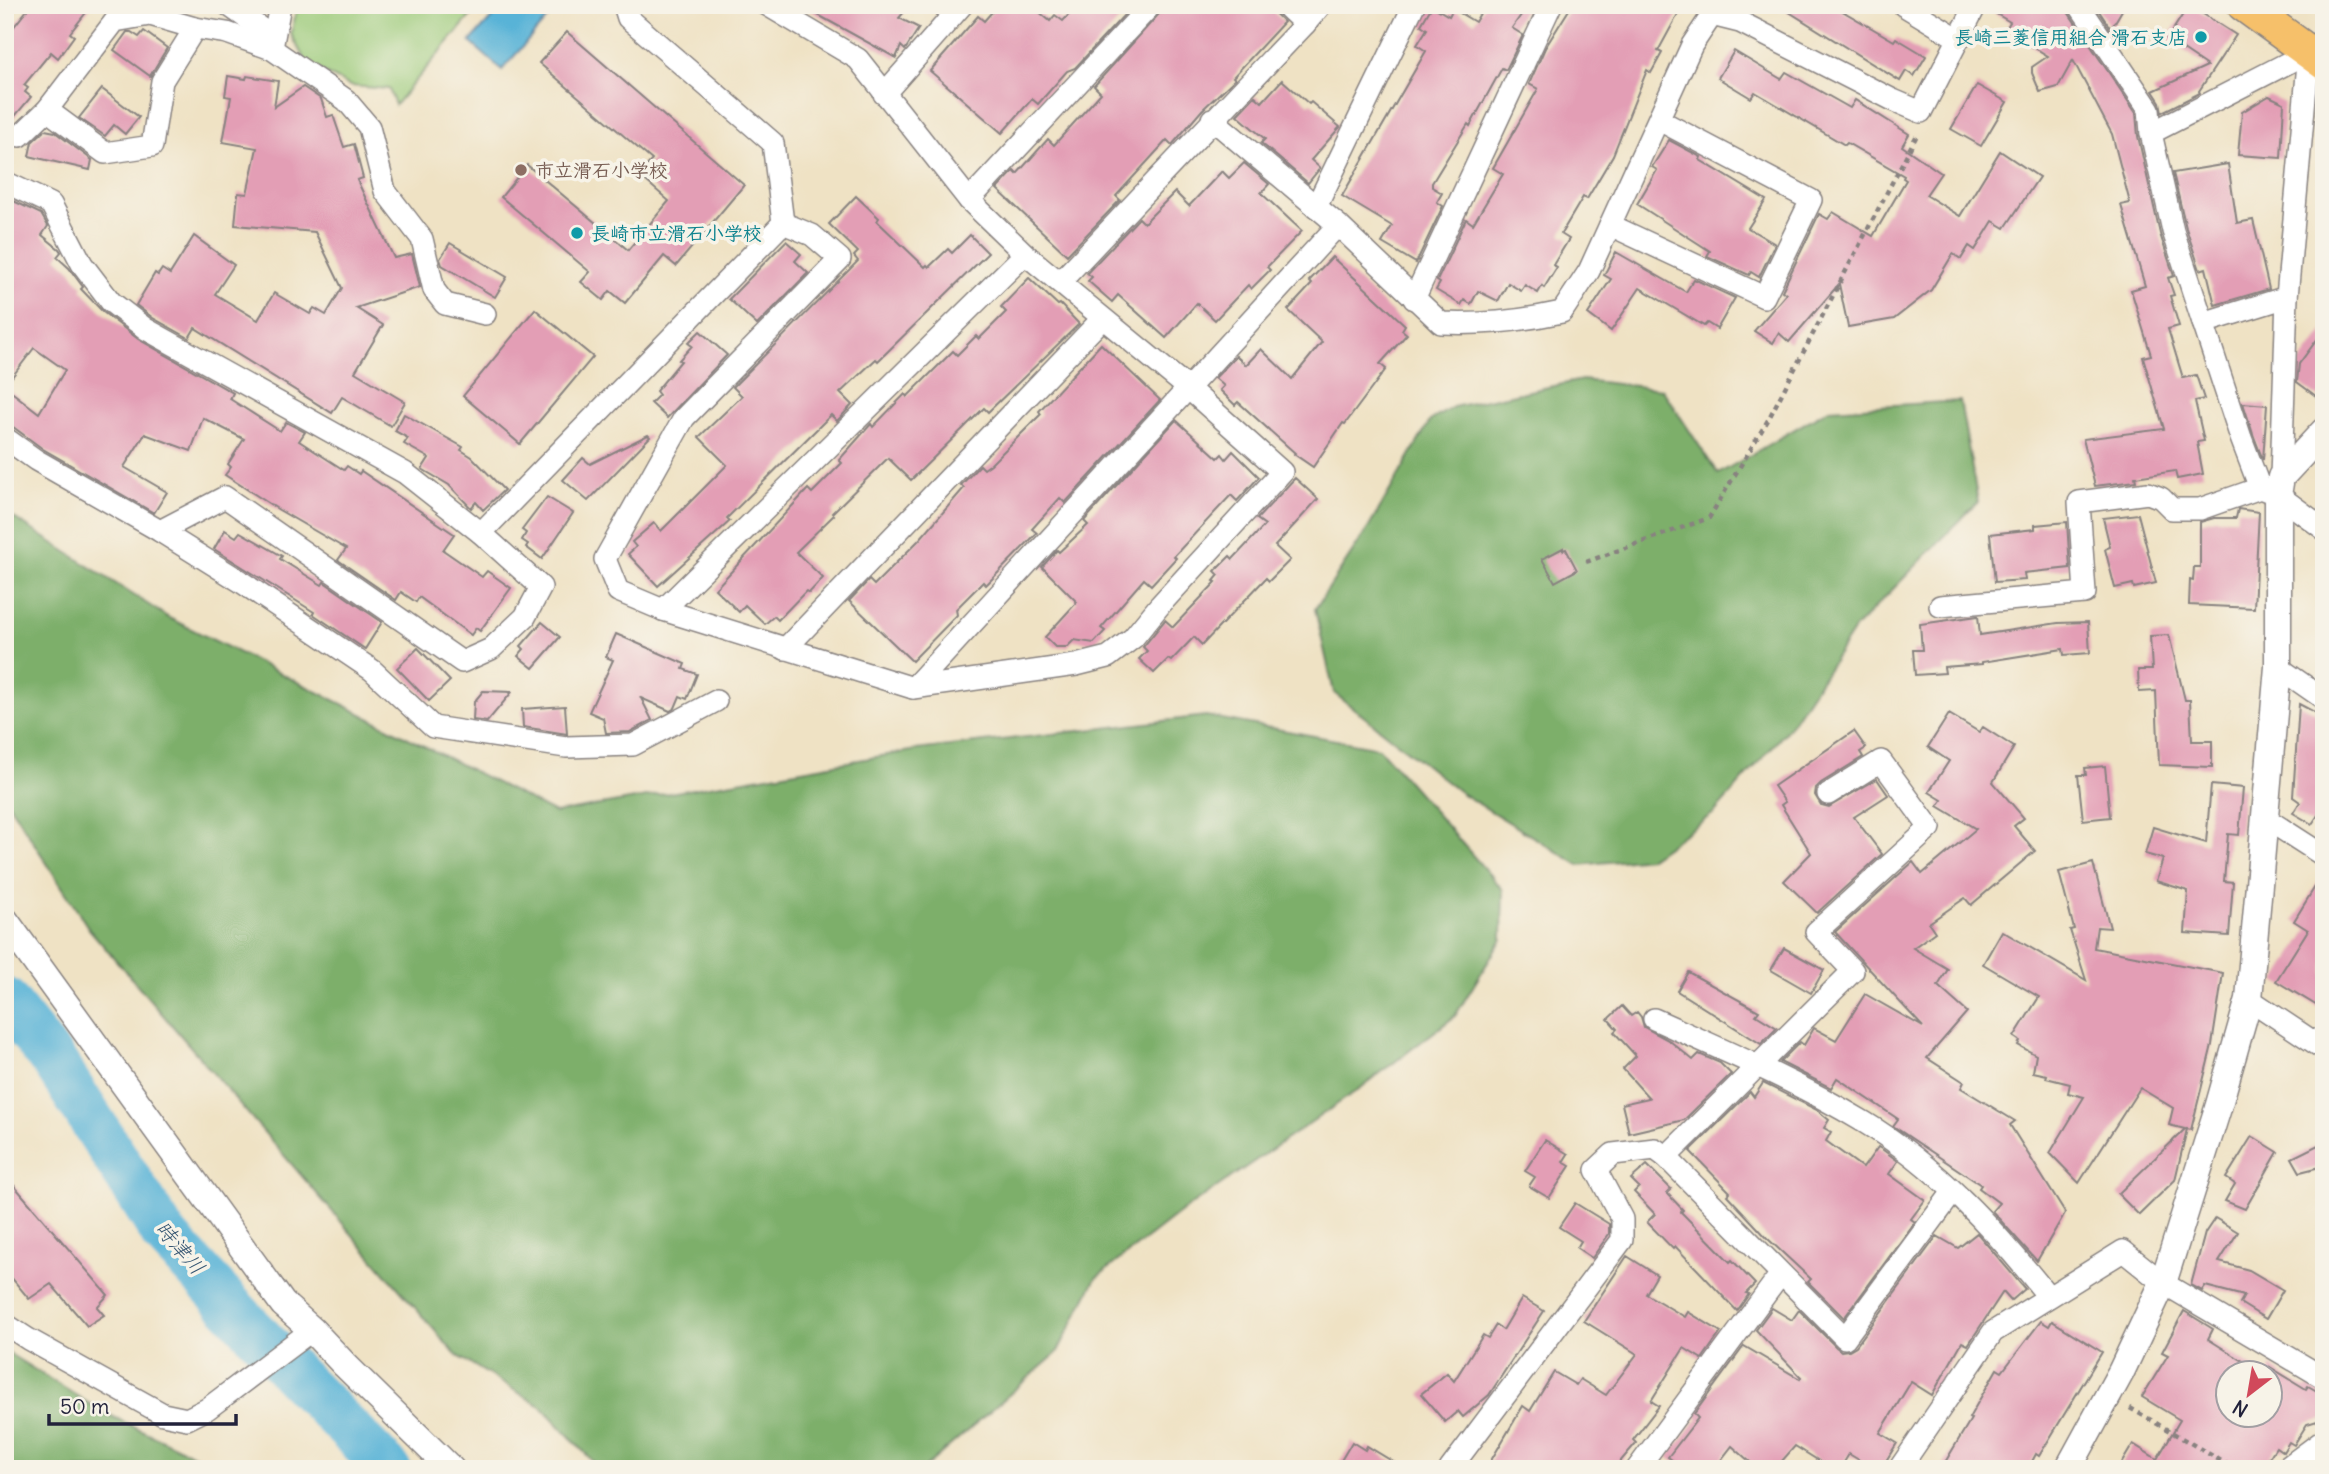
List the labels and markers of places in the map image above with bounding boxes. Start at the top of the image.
place label: 長崎三菱信用組合 滑石支店 [1954,25,2187,49]
marker: 長崎三菱信用組合 滑石支店 [2193,29,2209,45]
place label: 市立滑石小学校 [535,158,668,182]
marker: 市立滑石小学校 [513,162,529,178]
place label: 長崎市立滑石小学校 [591,221,762,245]
marker: 長崎市立滑石小学校 [569,225,585,241]

